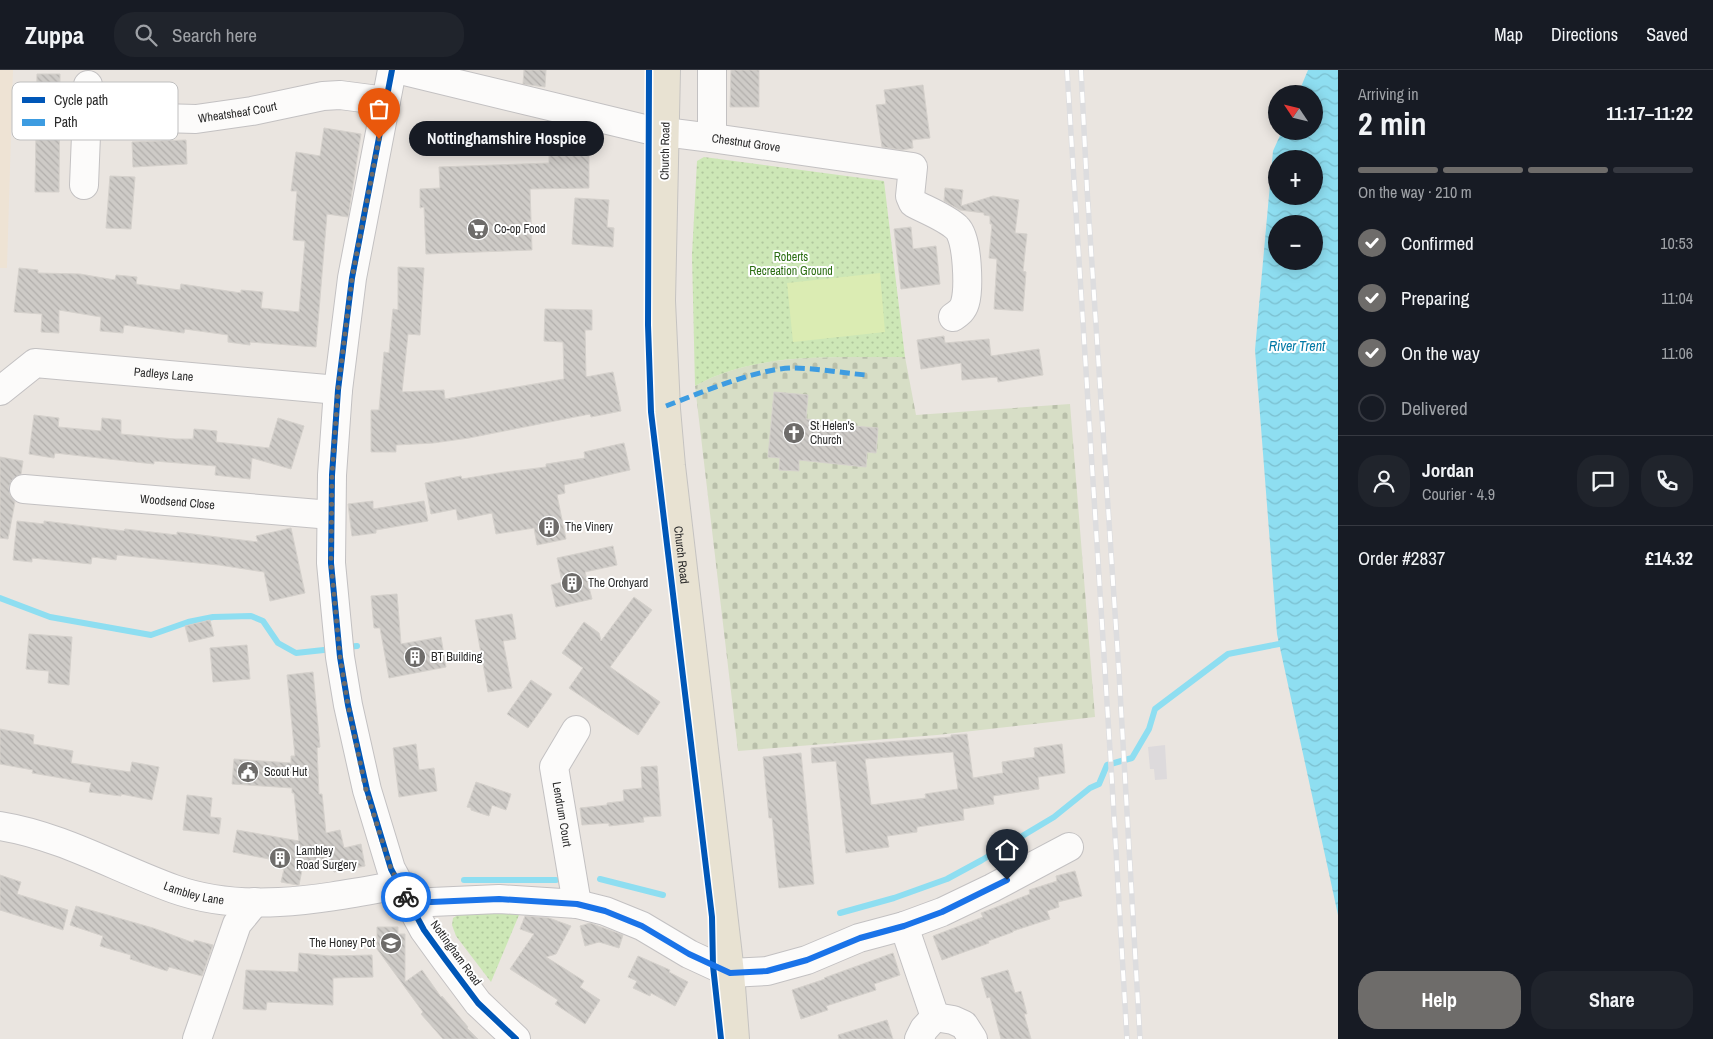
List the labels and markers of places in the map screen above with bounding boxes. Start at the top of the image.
pin [358,88,400,139]
callout: Nottinghamshire Hospice [409,122,604,156]
supermarket icon: Co-op Food [466,217,490,241]
place label: Co-op Food [494,221,545,237]
place label: St Helen's Church [810,418,855,448]
church icon: St Helen's Church [782,421,806,445]
building icon: The Vinery [537,515,561,539]
place label: The Vinery [565,519,613,535]
building icon: The Orchyard [560,571,584,595]
place label: The Orchyard [588,575,648,591]
building icon: BT Building [403,645,427,669]
place label: BT Building [431,649,483,665]
public building icon: Scout Hut [236,760,260,784]
place label: Scout Hut [264,764,307,780]
pin [986,829,1028,880]
place label: Lambley Road Surgery [296,843,357,873]
building icon: Lambley Road Surgery [268,846,292,870]
school or university icon: The Honey Pot [379,931,403,955]
place label: The Honey Pot [309,935,375,951]

